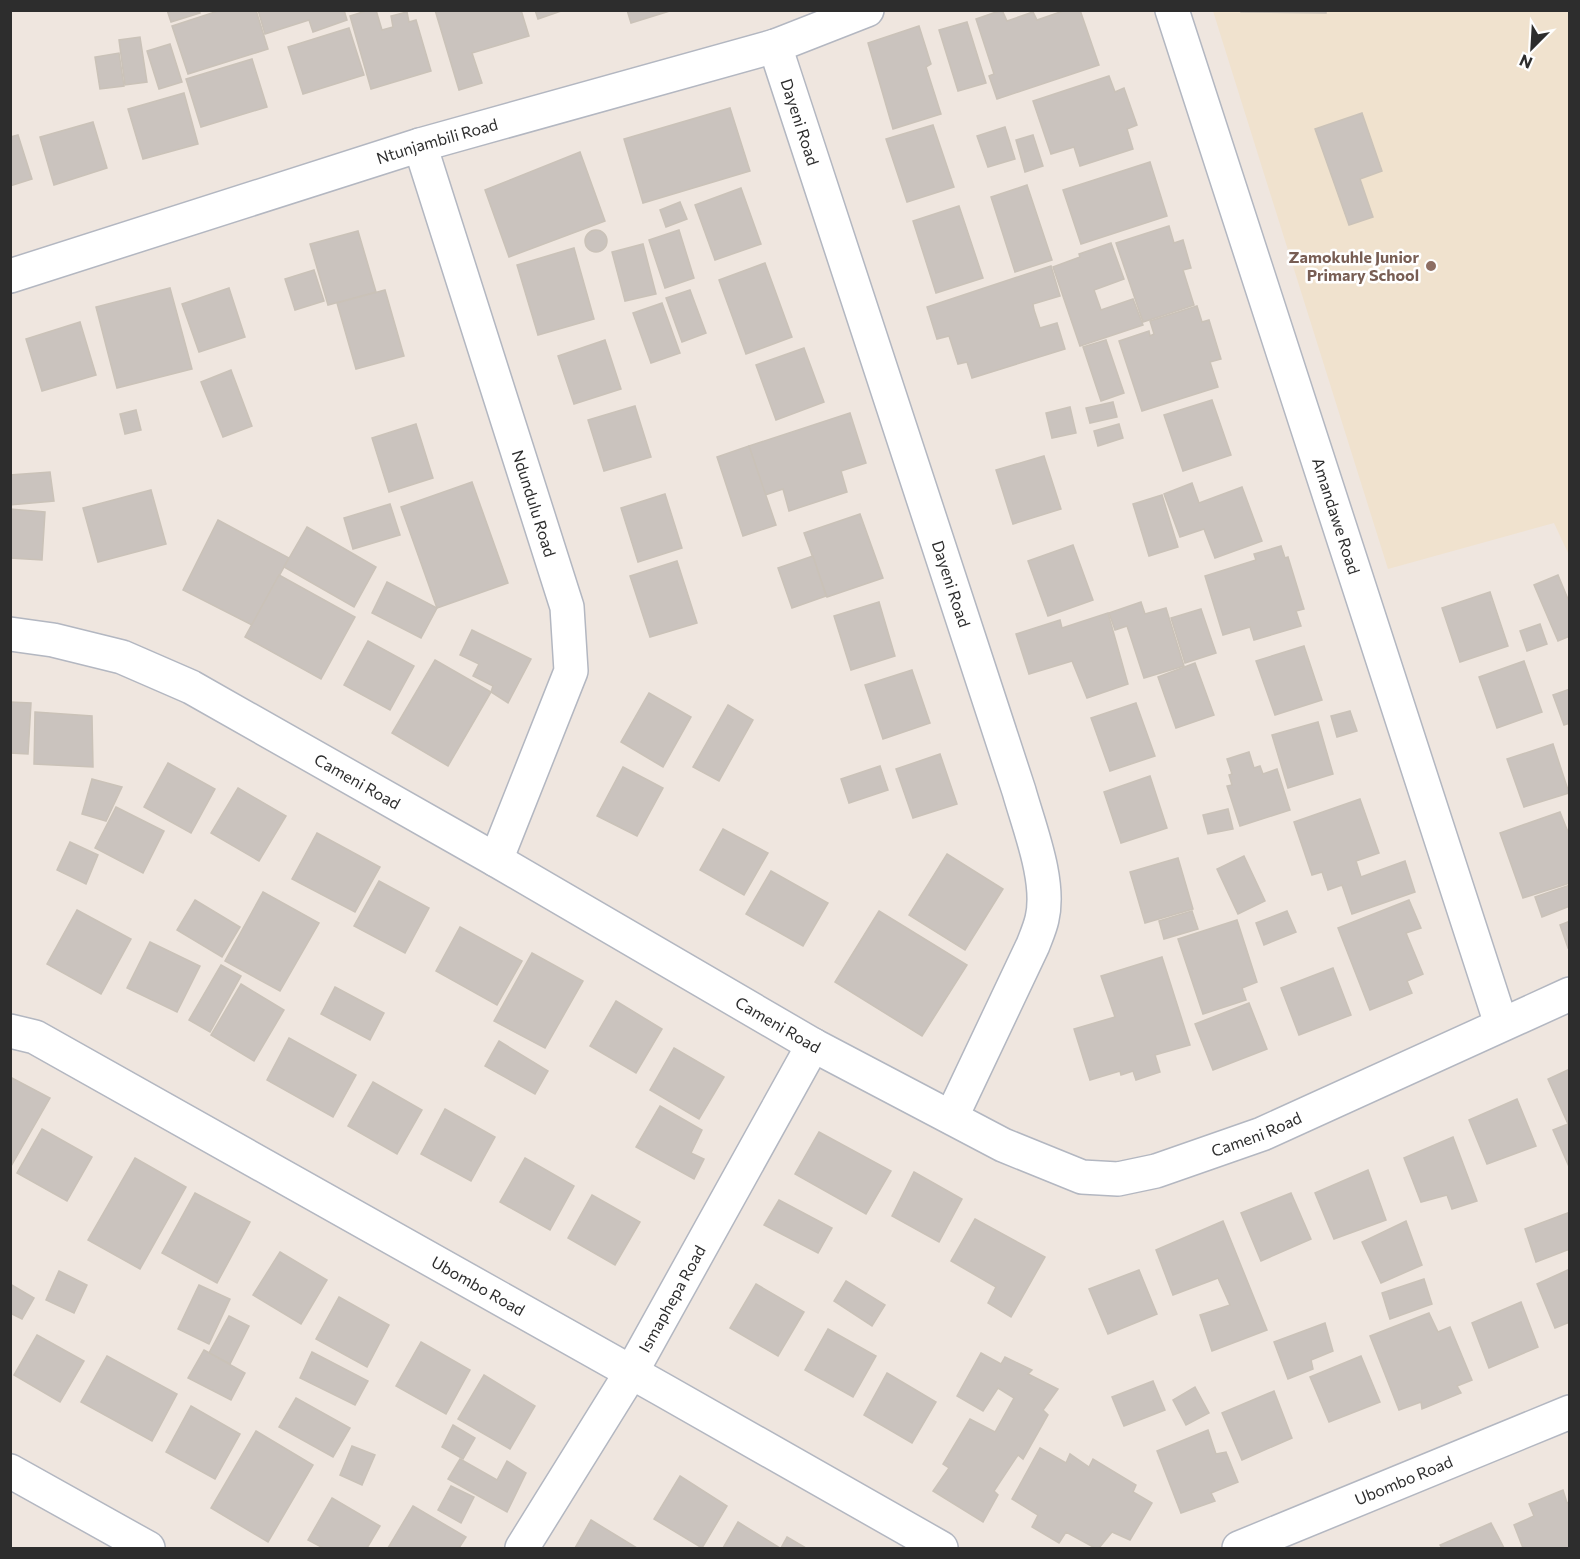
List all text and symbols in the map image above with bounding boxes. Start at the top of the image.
north arrow [1502,18,1562,78]
text: N [1516,51,1535,73]
street label: Dayeni Road [777,76,823,168]
street label: Ntunjambili Road [374,114,500,167]
place label: Zamokuhle Junior Primary School [1289,247,1419,284]
marker: Zamokuhle Junior Primary School [1424,259,1438,273]
street label: Ndundulu Road [509,447,560,559]
street label: Amandawe Road [1309,455,1364,577]
street label: Dayeni Road [929,538,975,630]
street label: Cameni Road [311,749,404,813]
street label: Cameni Road [732,992,824,1056]
street label: Cameni Road [1208,1107,1304,1160]
street label: Ismaphepa Road [634,1242,709,1355]
street label: Ubombo Road [428,1252,529,1319]
street label: Ubombo Road [1352,1451,1455,1508]

